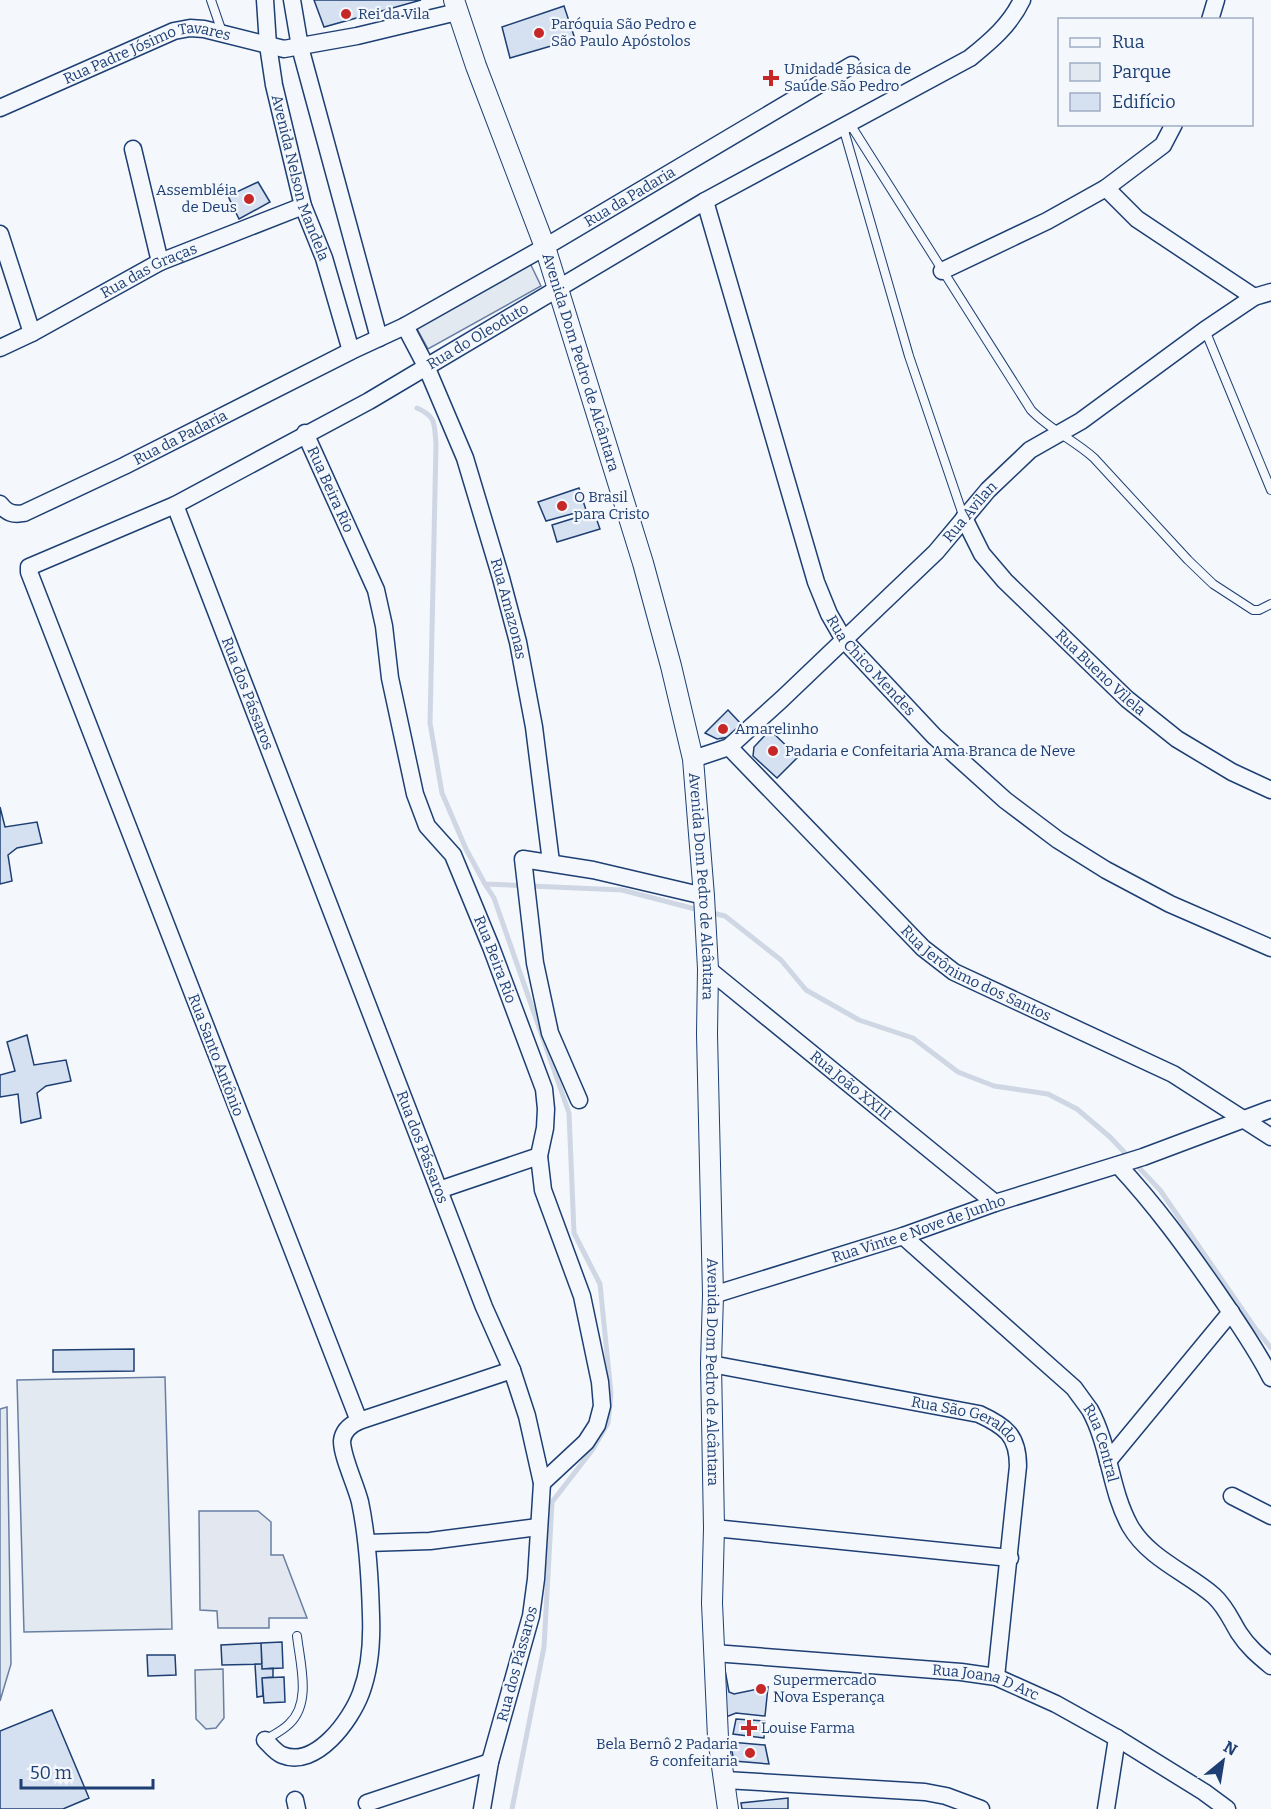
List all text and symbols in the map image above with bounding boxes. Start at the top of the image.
place label: Rei da Vila [358,5,430,23]
marker: Rei da Vila [339,7,353,21]
place label: Paróquia São Pedro e São Paulo Apóstolos [551,15,697,50]
street label: Rua Padre Jósimo Tavares [61,18,233,88]
legend [1058,18,1253,126]
marker: Paróquia São Pedro e São Paulo Apóstolos [532,26,546,40]
text: Rua [1112,31,1145,53]
place label: Unidade Básica de Saúde São Pedro [784,60,911,95]
text: Parque [1112,61,1171,83]
marker: Unidade Básica de Saúde São Pedro [762,69,780,87]
text: Edifício [1112,91,1176,113]
street label: Avenida Nelson Mandela [268,93,333,263]
street label: Rua da Padaria [581,163,678,231]
place label: Assembléia de Deus [156,181,237,216]
marker: Assembléia de Deus [242,192,256,206]
street label: Rua das Graças [97,239,200,302]
street label: Avenida Dom Pedro de Alcântara [538,251,623,474]
street label: Rua do Oleoduto [424,299,532,373]
street label: Rua da Padaria [130,406,230,469]
street label: Rua Beira Rio [303,444,358,535]
street label: Rua Avilan [939,477,1001,546]
place label: O Brasil para Cristo [574,488,650,523]
marker: O Brasil para Cristo [555,499,569,513]
street label: Rua Amazonas [487,556,530,661]
street label: Rua Chico Mendes [823,612,919,719]
street label: Rua Bueno Vilela [1052,626,1149,719]
street label: Rua dos Pássaros [218,635,277,752]
place label: Amarelinho [735,720,819,738]
marker: Amarelinho [716,722,730,736]
place label: Padaria e Confeitaria Ama Branca de Neve [785,742,1075,760]
marker: Padaria e Confeitaria Ama Branca de Neve [766,744,780,758]
street label: Avenida Dom Pedro de Alcântara [685,772,717,1000]
street label: Rua Beira Rio [470,913,520,1006]
street label: Rua Jerônimo dos Santos [897,922,1054,1025]
street label: Rua Santo Antônio [184,991,248,1119]
street label: Rua João XXIII [806,1047,895,1124]
street label: Rua dos Pássaros [392,1088,452,1206]
street label: Rua Vinte e Nove de Junho [830,1191,1008,1267]
street label: Avenida Dom Pedro de Alcântara [702,1258,722,1486]
street label: Rua São Geraldo [910,1393,1022,1446]
street label: Rua Central [1079,1400,1122,1484]
street label: Rua dos Pássaros [493,1604,541,1724]
street label: Rua Joana D Arc [931,1661,1042,1704]
place label: Supermercado Nova Esperança [773,1671,885,1706]
marker: Supermercado Nova Esperança [754,1682,768,1696]
place label: Louise Farma [761,1719,855,1737]
marker: Louise Farma [742,1721,756,1735]
north arrow [1193,1731,1253,1791]
place label: Bela Bernô 2 Padaria & confeitaria [596,1735,738,1770]
text: N [1220,1737,1240,1760]
marker: Bela Bernô 2 Padaria & confeitaria [743,1746,757,1760]
scale bar [21,1752,153,1790]
text: 50 m [30,1762,72,1784]

